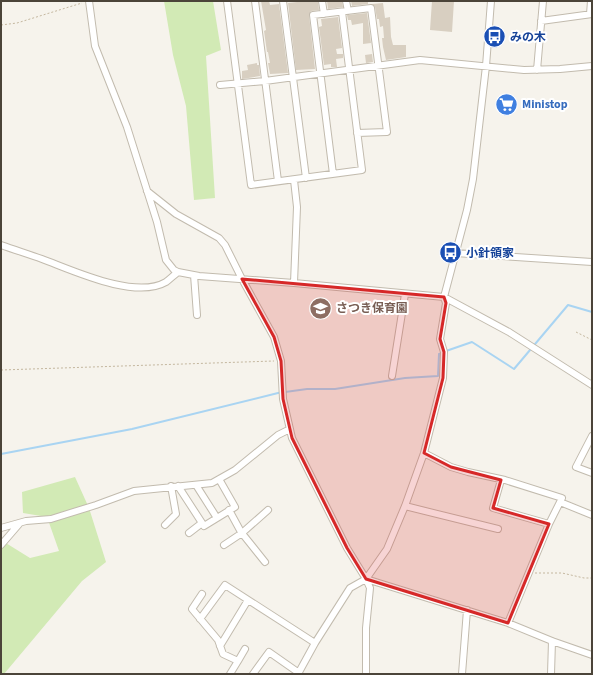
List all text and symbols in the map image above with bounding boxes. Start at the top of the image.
bus stop icon: みの木 [481,24,507,50]
place label: みの木 [510,29,546,46]
supermarket icon: Ministop [494,91,520,117]
place label: Ministop [522,96,568,113]
bus stop icon: 小針領家 [438,240,464,266]
place label: 小針領家 [466,245,514,262]
school or university icon: さつき保育園 [308,295,334,321]
place label: さつき保育園 [336,300,408,317]

